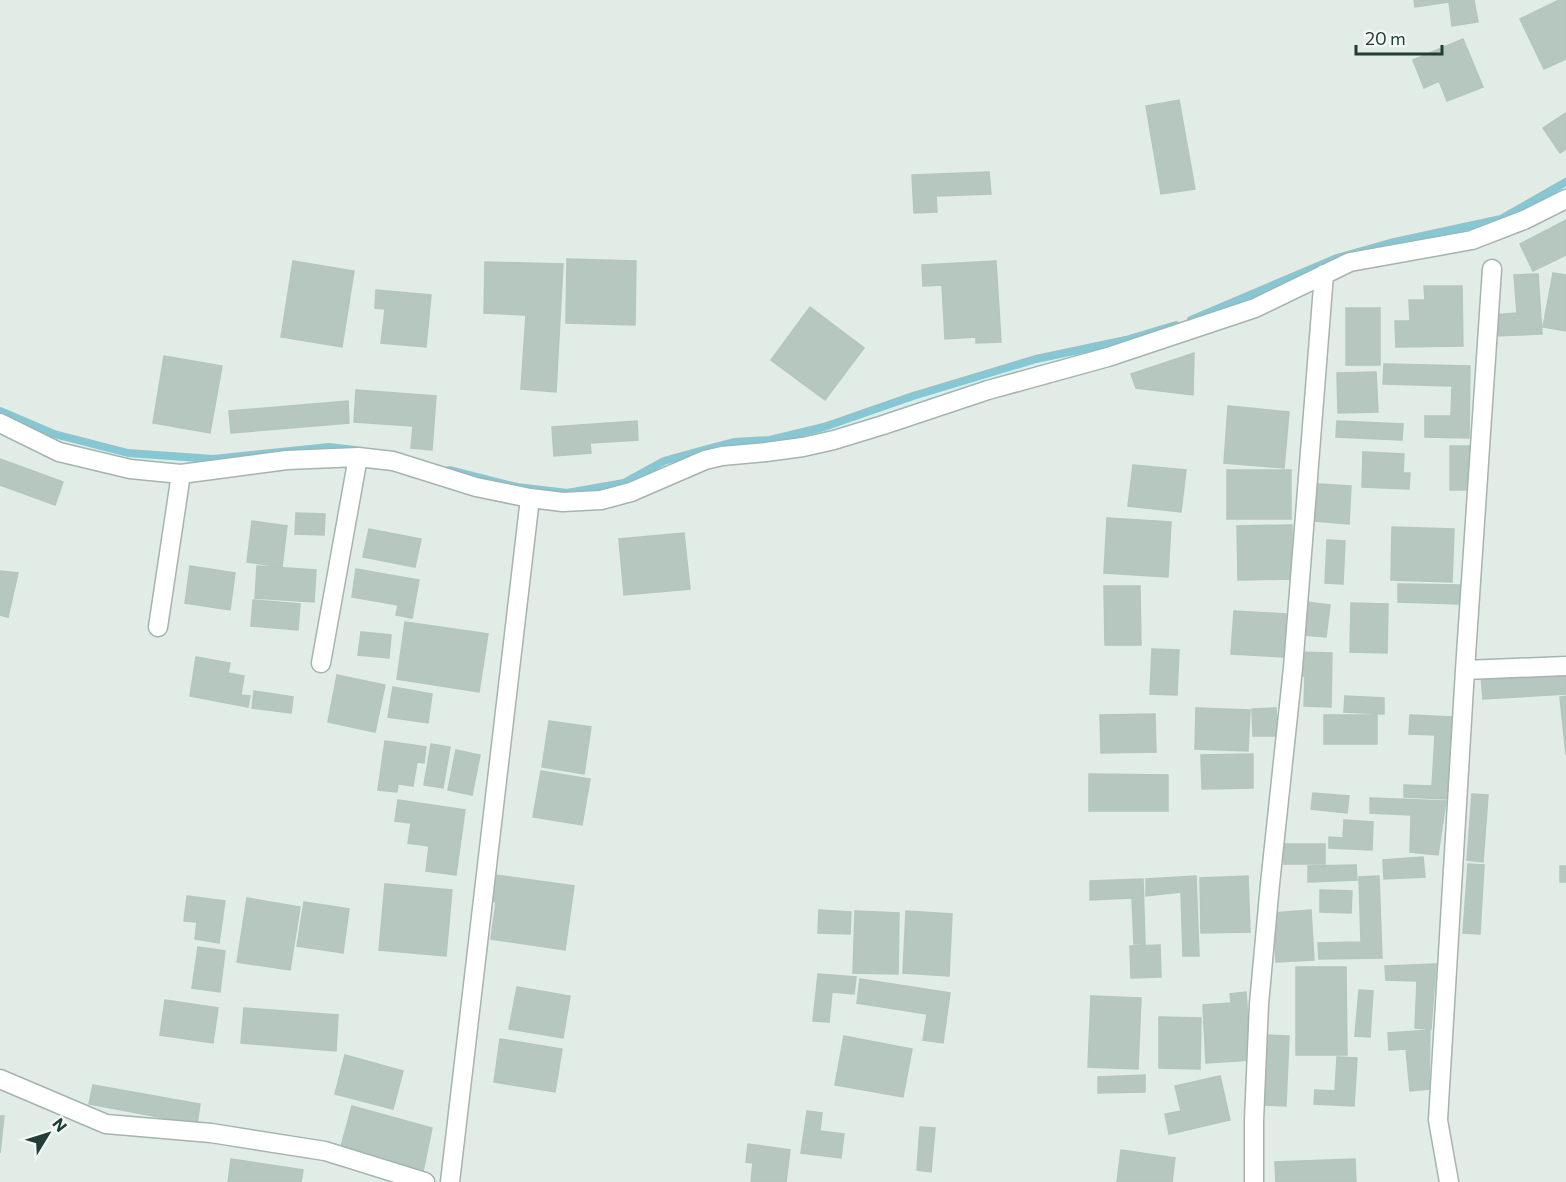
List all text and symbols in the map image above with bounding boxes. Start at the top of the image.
scale bar [1356,18,1442,56]
text: 20 m [1365,27,1406,49]
north arrow [18,1104,78,1164]
text: N [49,1114,71,1135]

